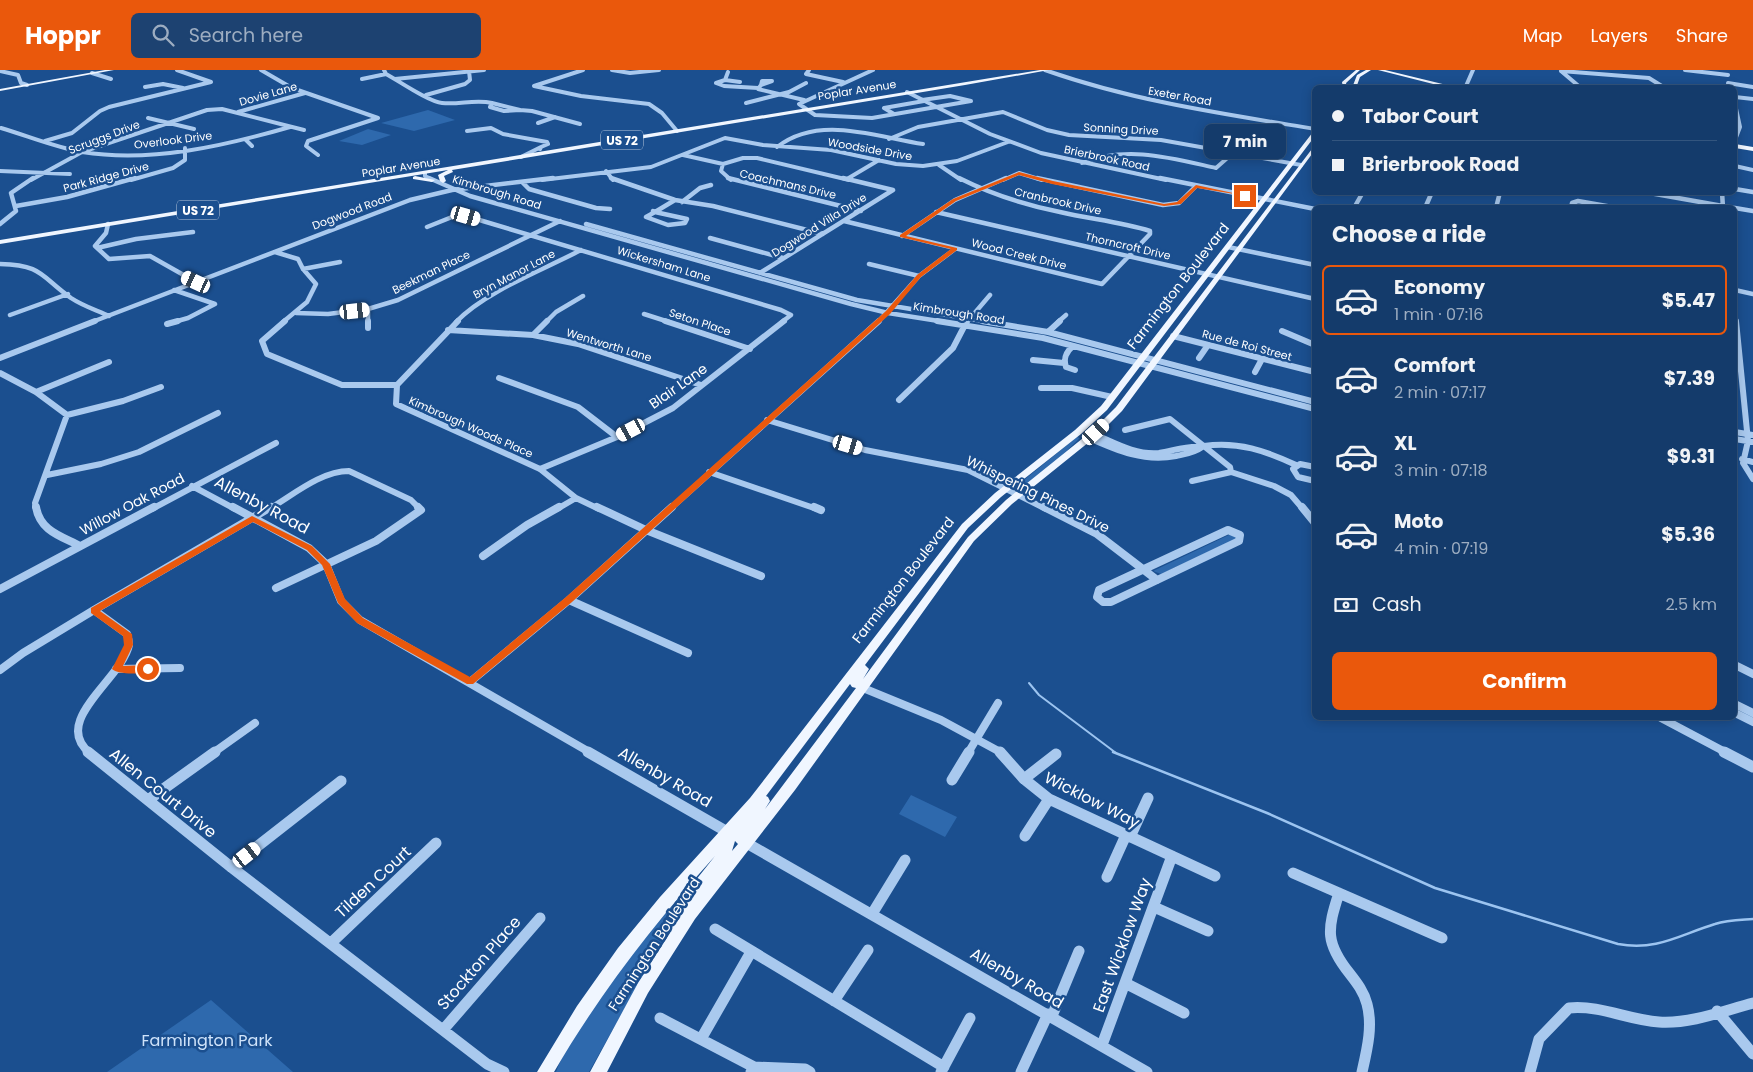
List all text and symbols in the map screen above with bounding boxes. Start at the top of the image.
search box [131,13,481,58]
text: Hoppr [25,19,101,52]
icon: search [149,21,177,49]
text: Search here [189,22,303,49]
text: Map [1523,23,1563,48]
text: Layers [1591,23,1648,48]
text: Share [1676,23,1728,48]
street label: Poplar Avenue [817,76,898,104]
street label: Dovie Lane [237,78,299,110]
street label: Exeter Road [1147,83,1213,109]
text: Tabor Court [1362,103,1479,130]
street label: Scruggs Drive [66,116,142,158]
street label: Sonning Drive [1083,119,1159,139]
callout: 7 min [1204,124,1286,158]
street label: Overlook Drive [133,127,213,153]
road number: US 72 [601,130,643,150]
text: 7 min [1223,130,1267,153]
street label: Woodside Drive [827,134,914,164]
street label: Brierbrook Road [1063,141,1151,175]
text: Brierbrook Road [1362,151,1519,178]
street label: Poplar Avenue [361,153,442,181]
street label: Park Ridge Drive [61,158,151,196]
street label: Coachmans Drive [738,165,838,203]
street label: Kimbrough Road [451,171,543,213]
street label: Cranbrook Drive [1013,183,1103,219]
route end [1234,185,1256,207]
street label: Dogwood Road [310,188,394,234]
street label: Dogwood Villa Drive [768,189,870,261]
road number: US 72 [177,200,219,220]
car [449,205,482,227]
street label: Farmington Boulevard [1122,219,1234,353]
text: Choose a ride [1332,219,1486,250]
street label: Thorncroft Drive [1084,228,1172,264]
street label: Wood Creek Drive [970,234,1068,274]
street label: Wickersham Lane [615,242,713,286]
street label: Bryn Manor Lane [470,245,558,302]
street label: Beekman Place [389,246,473,298]
car [179,269,212,295]
text: Economy [1394,274,1485,301]
icon: car [1334,278,1379,323]
text: $5.47 [1662,287,1715,314]
street label: Kimbrough Road [912,298,1006,328]
car [339,302,370,320]
text: 1 min · 07:16 [1394,303,1483,326]
street label: Seton Place [667,304,733,340]
street label: Wentworth Lane [564,324,654,366]
street label: Rue de Roi Street [1200,325,1294,365]
text: Comfort [1394,352,1476,379]
icon: car [1334,356,1379,401]
street label: Blair Lane [645,358,711,413]
text: $7.39 [1664,365,1715,392]
text: 2 min · 07:17 [1394,381,1486,404]
street label: Kimbrough Woods Place [406,392,536,462]
car [614,416,647,444]
car [1079,416,1112,448]
text: XL [1394,430,1417,457]
car [831,433,864,457]
icon: car [1334,434,1379,479]
text: $9.31 [1667,443,1715,470]
street label: Whispering Pines Drive [963,450,1114,538]
text: 3 min · 07:18 [1394,459,1488,482]
street label: Willow Oak Road [76,468,188,540]
street label: Allenby Road [210,470,314,540]
text: Moto [1394,508,1443,535]
icon: car [1334,512,1379,557]
street label: Farmington Boulevard [847,513,959,647]
text: $5.36 [1661,521,1715,548]
text: 4 min · 07:19 [1394,537,1488,560]
icon: cash [1332,591,1360,619]
text: Cash [1372,591,1422,618]
text: 2.5 km [1665,593,1717,616]
button: Confirm [1332,652,1717,710]
route start [137,658,159,680]
street label: Allenby Road [614,741,716,813]
street label: Allen Court Drive [104,742,222,844]
street label: Wicklow Way [1040,766,1144,834]
car [230,840,263,870]
street label: Tilden Court [330,841,416,923]
street label: Farmington Boulevard [603,873,705,1015]
street label: East Wicklow Way [1087,874,1157,1016]
street label: Stockton Place [432,911,526,1015]
street label: Allenby Road [966,942,1068,1014]
park label: Farmington Park [141,1029,273,1052]

